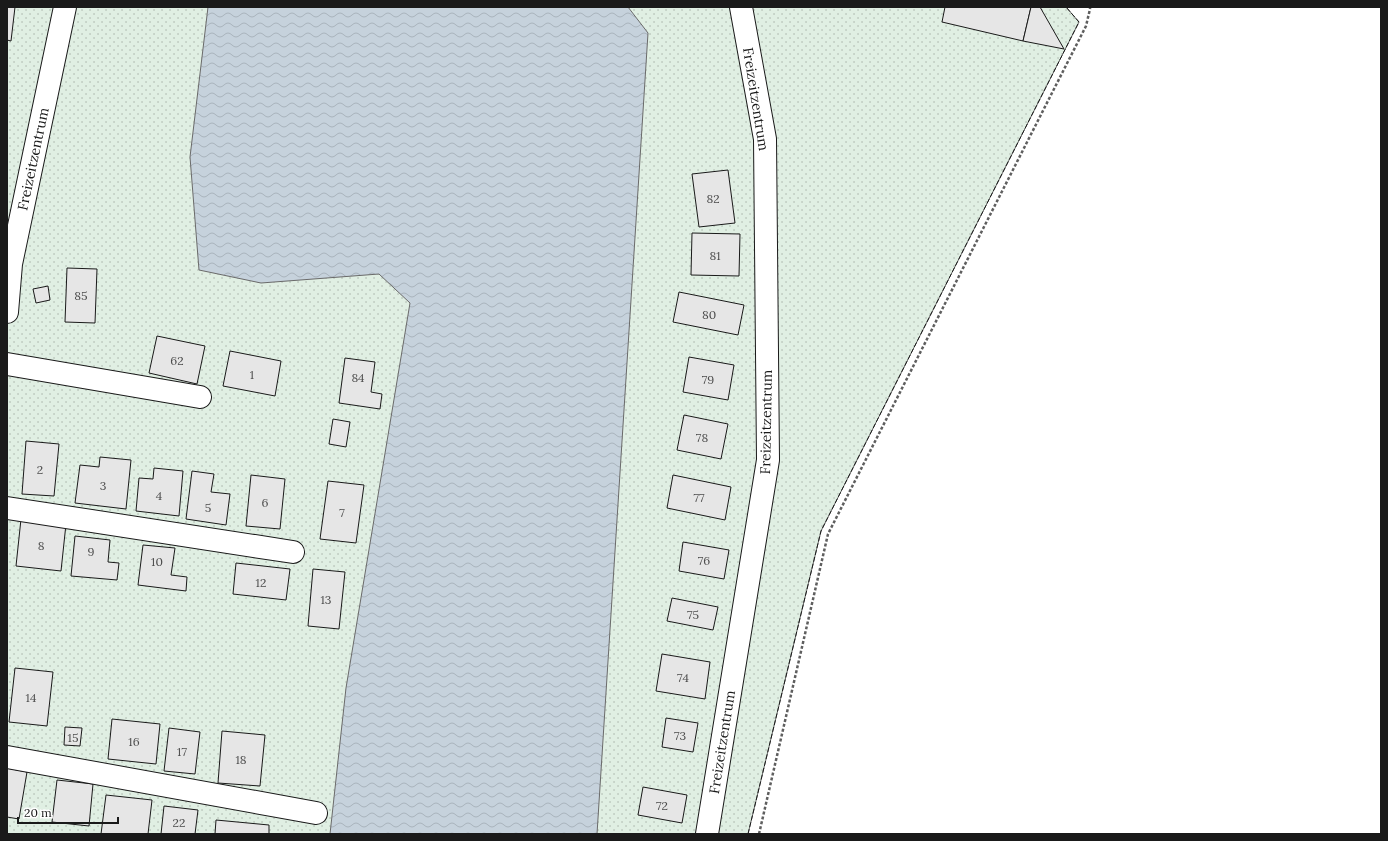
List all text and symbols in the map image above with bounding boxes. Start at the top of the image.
street label: Freizeitzentrum [739,46,773,153]
street label: Freizeitzentrum [13,105,53,212]
house number: 82 [706,191,720,206]
house number: 81 [709,248,721,263]
house number: 85 [74,288,88,303]
house number: 80 [702,307,716,322]
house number: 62 [170,353,184,368]
house number: 1 [250,367,254,382]
street label: Freizeitzentrum [756,369,776,474]
house number: 84 [351,370,365,385]
house number: 79 [702,372,714,387]
house number: 78 [696,430,708,445]
house number: 2 [37,462,43,477]
house number: 3 [100,478,107,493]
house number: 4 [156,488,163,503]
house number: 77 [693,490,705,505]
house number: 6 [262,495,269,510]
house number: 5 [205,500,211,515]
house number: 7 [339,505,345,520]
house number: 8 [38,538,45,553]
house number: 9 [88,544,95,559]
house number: 76 [698,553,710,568]
house number: 10 [151,554,163,569]
house number: 12 [256,575,266,590]
house number: 13 [320,592,332,607]
house number: 75 [687,607,699,622]
house number: 74 [677,670,689,685]
street label: Freizeitzentrum [705,688,739,795]
house number: 14 [26,690,37,705]
house number: 73 [674,728,686,743]
house number: 15 [68,730,78,745]
house number: 16 [128,734,140,749]
house number: 17 [177,744,187,759]
house number: 18 [235,752,247,767]
house number: 72 [656,798,668,813]
scale bar [18,799,118,825]
text: 20 m [24,805,52,820]
house number: 22 [173,815,185,830]

